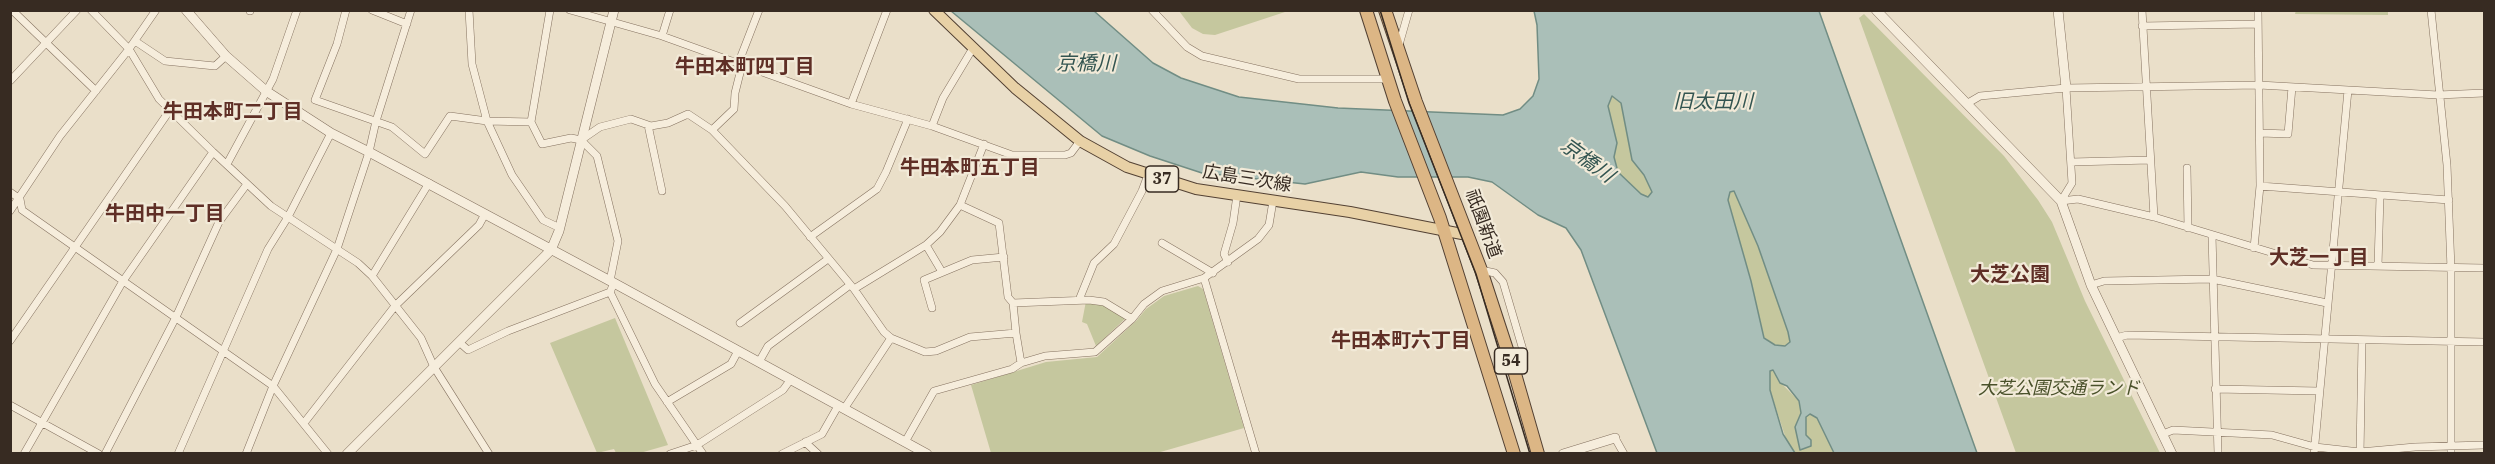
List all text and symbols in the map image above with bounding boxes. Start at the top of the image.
water label: 京橋川 [1056,52,1116,76]
district label: 牛田本町四丁目 [675,55,815,79]
water label: 旧太田川 [1673,90,1753,114]
district label: 牛田本町二丁目 [163,100,303,124]
water label: 京橋川 [1556,134,1618,188]
district label: 牛田本町五丁目 [900,156,1040,180]
street label: 広島三次線 [1201,161,1293,197]
road number: 37 [1146,166,1178,192]
street label: 祇園新道 [1461,186,1505,262]
district label: 牛田中一丁目 [105,202,225,226]
district label: 大芝一丁目 [2269,246,2369,270]
district label: 大芝公園 [1970,263,2050,287]
district label: 牛田本町六丁目 [1331,329,1471,353]
road number: 54 [1494,348,1528,374]
park label: 大芝公園交通ランド [1978,378,2140,400]

